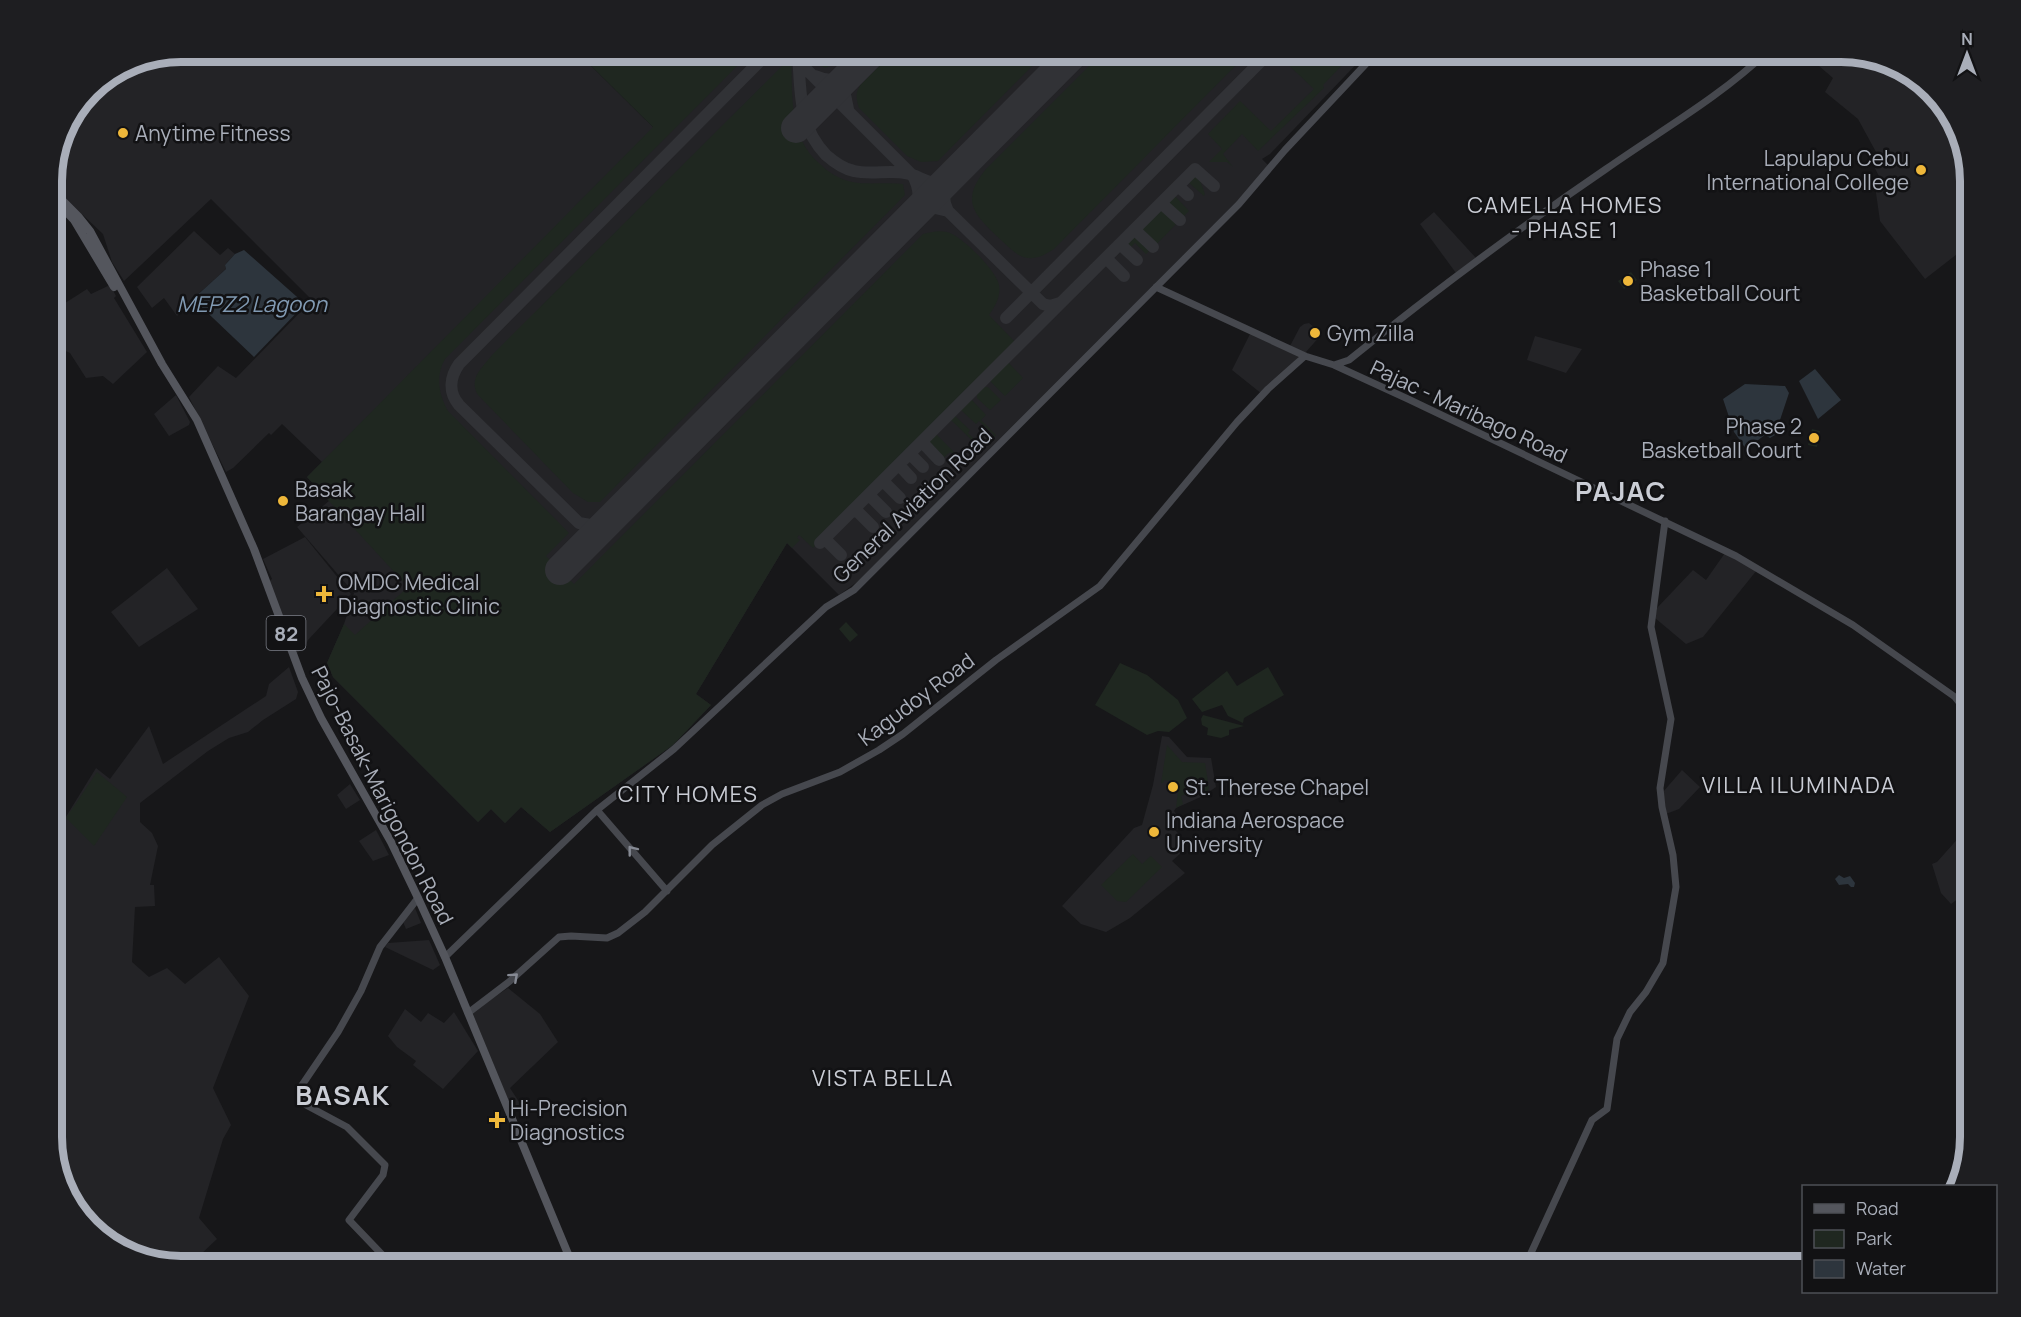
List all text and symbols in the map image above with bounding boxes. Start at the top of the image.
north arrow [1937,24,1997,84]
text: N [1961,28,1973,50]
place label: Anytime Fitness [135,119,290,147]
marker: Anytime Fitness [116,126,130,140]
place label: Lapulapu Cebu International College [1706,144,1909,196]
marker: Lapulapu Cebu International College [1914,163,1928,177]
district label: CAMELLA HOMES - PHASE 1 [1467,190,1663,245]
place label: Phase 1 Basketball Court [1640,255,1800,307]
marker: Phase 1 Basketball Court [1621,274,1635,288]
water label: MEPZ2 Lagoon [177,289,328,319]
place label: Gym Zilla [1327,319,1414,347]
marker: Gym Zilla [1308,326,1322,340]
street label: Pajac - Maribago Road [1366,353,1572,469]
place label: Phase 2 Basketball Court [1642,412,1802,464]
street label: General Aviation Road [826,422,998,588]
marker: Phase 2 Basketball Court [1807,431,1821,445]
district label: PAJAC [1575,472,1667,509]
place label: Basak Barangay Hall [295,475,425,527]
marker: Basak Barangay Hall [276,494,290,508]
place label: OMDC Medical Diagnostic Clinic [338,568,500,620]
marker: OMDC Medical Diagnostic Clinic [315,585,333,603]
road number: 82 [266,616,306,650]
street label: Kagudoy Road [852,646,980,752]
street label: Pajo-Basak-Marigondon Road [305,661,461,929]
district label: VILLA ILUMINADA [1702,770,1896,800]
place label: St. Therese Chapel [1185,773,1369,801]
district label: CITY HOMES [618,779,758,809]
marker: St. Therese Chapel [1166,780,1180,794]
place label: Indiana Aerospace University [1166,806,1345,858]
marker: Indiana Aerospace University [1147,825,1161,839]
one-way arrow [629,846,640,857]
one-way arrow [507,973,518,984]
district label: VISTA BELLA [812,1063,954,1093]
district label: BASAK [295,1076,391,1113]
place label: Hi-Precision Diagnostics [510,1094,627,1146]
marker: Hi-Precision Diagnostics [488,1111,506,1129]
legend [1802,1185,1997,1293]
text: Road [1856,1196,1899,1220]
text: Park [1856,1226,1893,1250]
text: Water [1856,1256,1906,1280]

